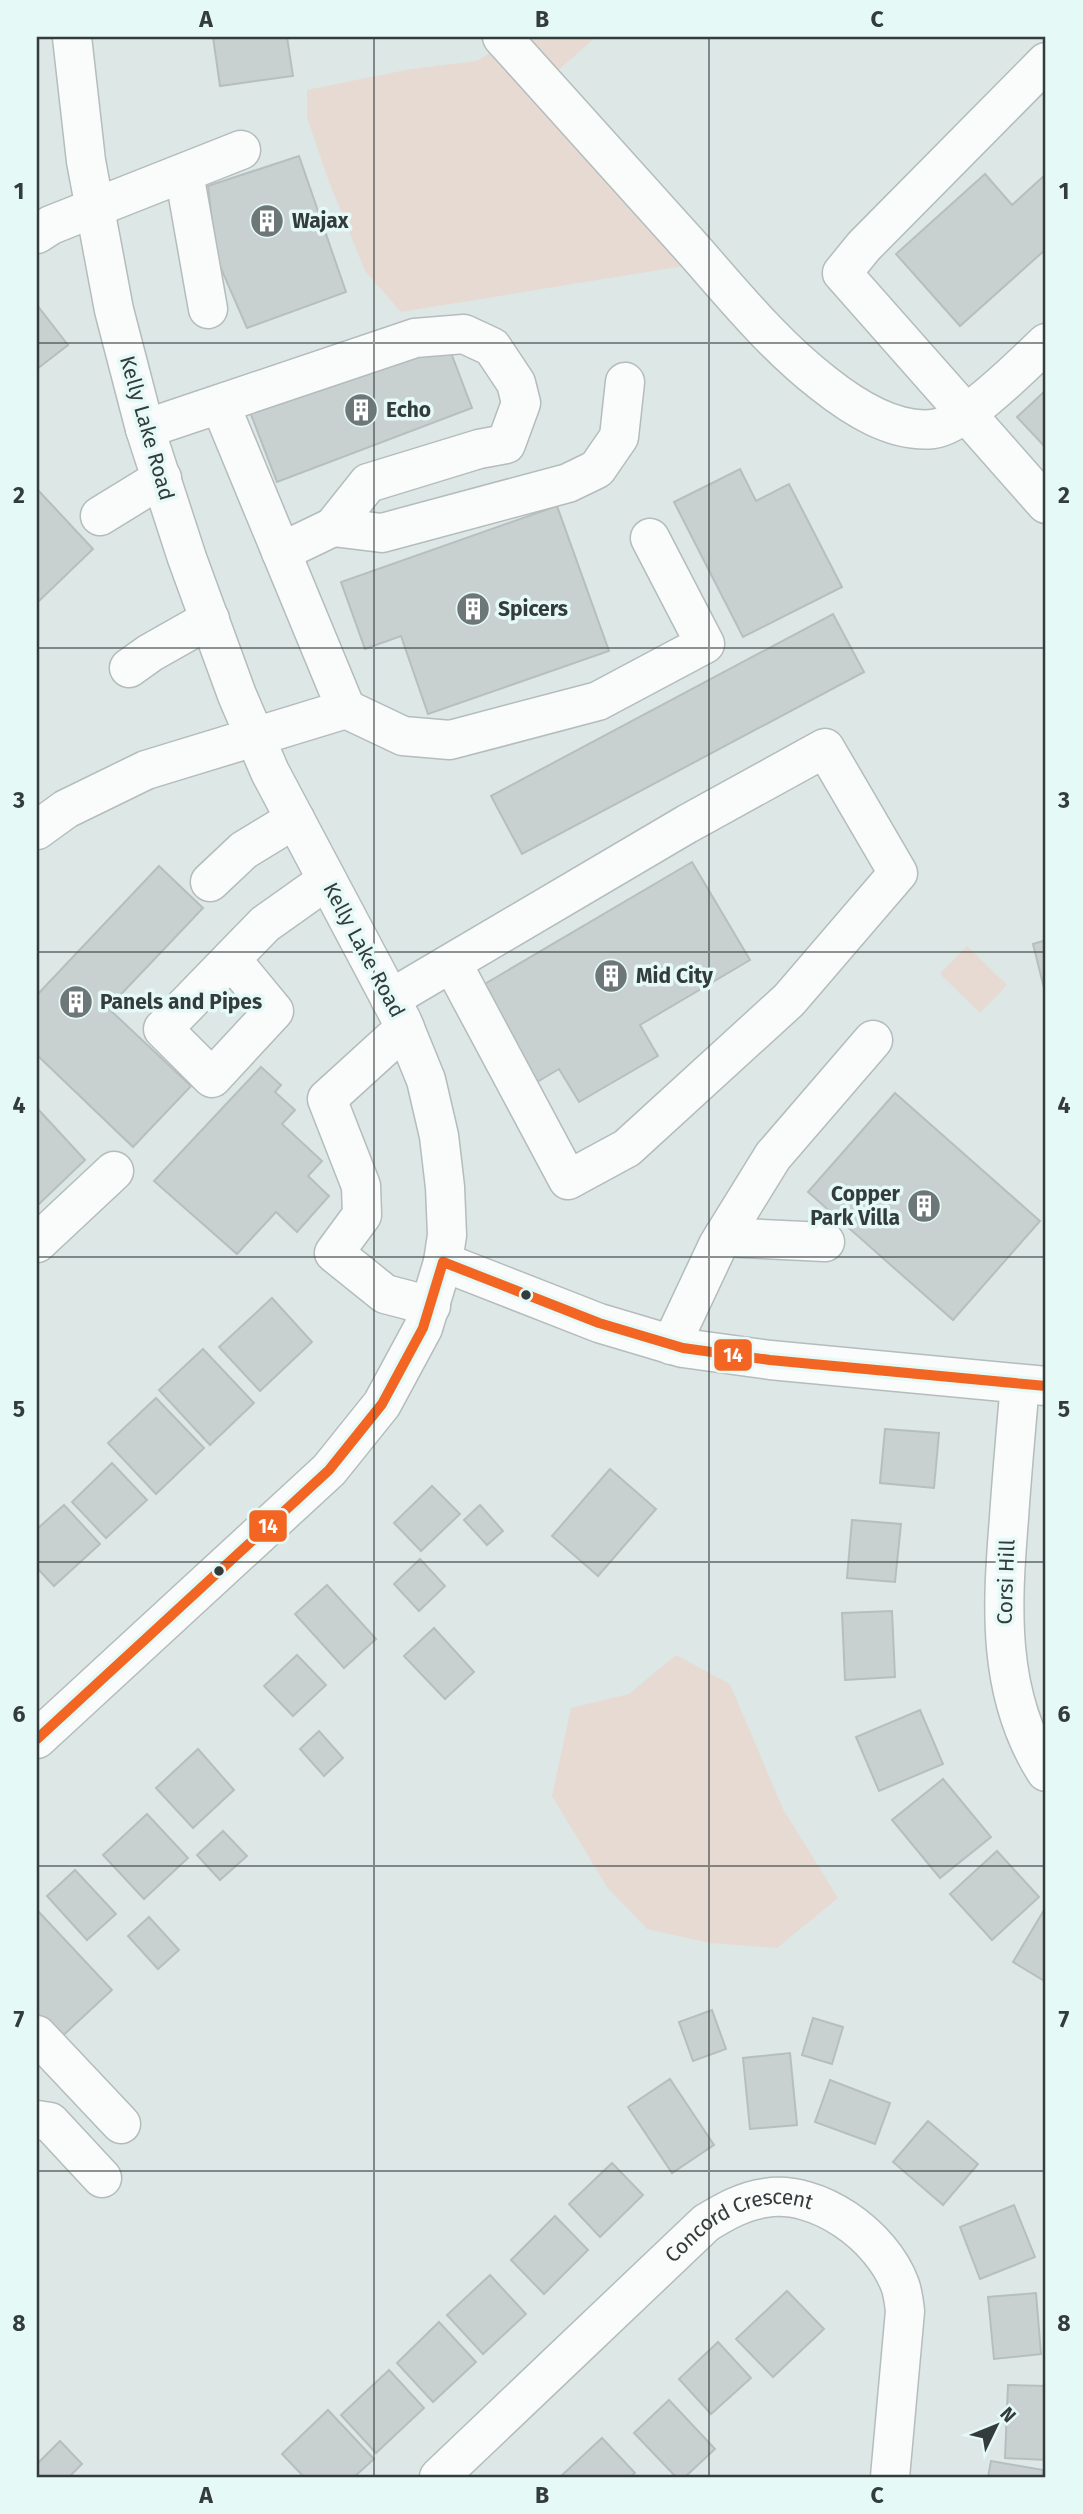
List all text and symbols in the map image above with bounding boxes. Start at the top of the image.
text: A [198,5,213,33]
text: B [535,5,549,33]
text: C [870,5,884,33]
text: 1 [14,177,24,205]
text: 1 [1059,177,1069,205]
building icon: Wajax [248,202,286,240]
place label: Wajax [292,208,349,234]
street label: Kelly Lake Road [114,353,180,503]
building icon: Echo [342,391,380,429]
place label: Echo [386,397,431,423]
text: 2 [13,481,25,509]
text: 2 [1058,481,1070,509]
building icon: Spicers [454,590,492,628]
place label: Spicers [498,596,568,622]
text: 3 [12,786,25,814]
text: 3 [1057,786,1070,814]
street label: Kelly Lake Road [318,878,410,1022]
building icon: Mid City [592,957,630,995]
place label: Mid City [636,963,713,989]
building icon: Panels and Pipes [57,983,95,1021]
place label: Panels and Pipes [100,989,262,1015]
text: 4 [13,1091,26,1119]
text: 4 [1058,1091,1071,1119]
place label: Copper Park Villa [810,1181,901,1231]
building icon: Copper Park Villa [905,1187,943,1225]
unlabelled marker [519,1288,533,1302]
line badge: 14 [713,1338,753,1372]
text: 14 [723,1344,743,1367]
text: 5 [13,1395,25,1423]
text: 5 [1058,1395,1070,1423]
line badge: 14 [248,1509,288,1543]
text: 14 [258,1515,278,1538]
street label: Corsi Hill [992,1539,1020,1625]
unlabelled marker [212,1564,226,1578]
text: 6 [13,1700,26,1728]
text: 6 [1058,1700,1071,1728]
text: 7 [14,2005,25,2033]
text: 7 [1059,2005,1070,2033]
street label: Concord Crescent [659,2184,817,2268]
text: 8 [12,2309,26,2337]
text: 8 [1057,2309,1071,2337]
north arrow [960,2392,1030,2462]
text: N [995,2402,1021,2427]
text: A [198,2481,213,2509]
text: B [535,2481,549,2509]
text: C [870,2481,884,2509]

